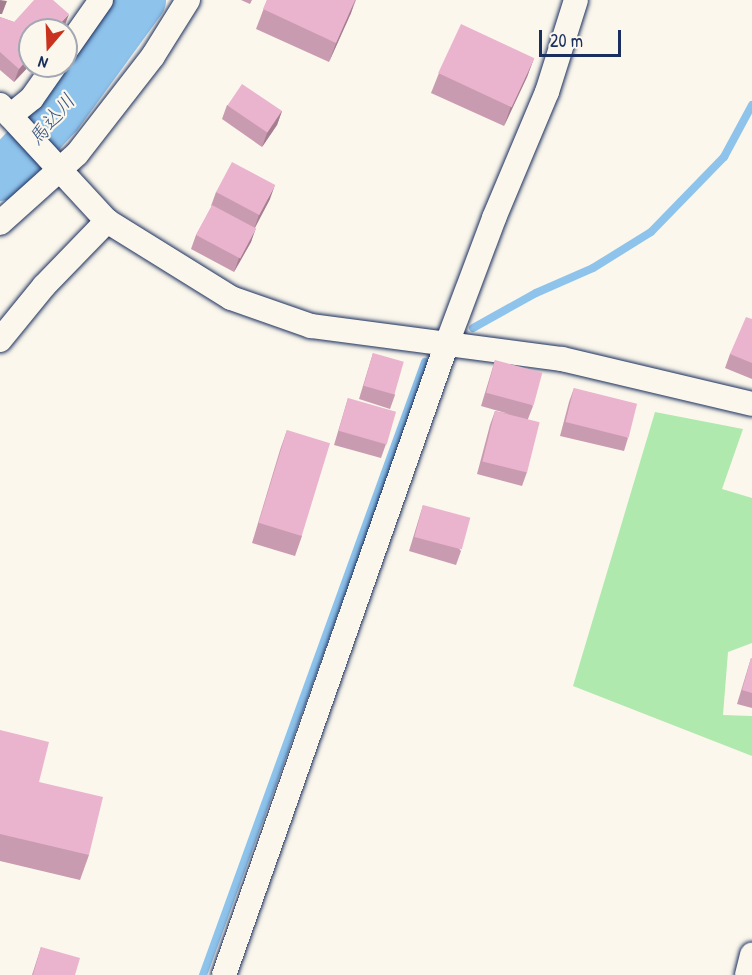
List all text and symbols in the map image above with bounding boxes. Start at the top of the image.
north arrow [18,18,78,78]
scale bar [542,18,624,56]
text: 20 m [550,28,583,53]
text: N [35,51,50,75]
water label: 馬込川 [23,88,79,150]

